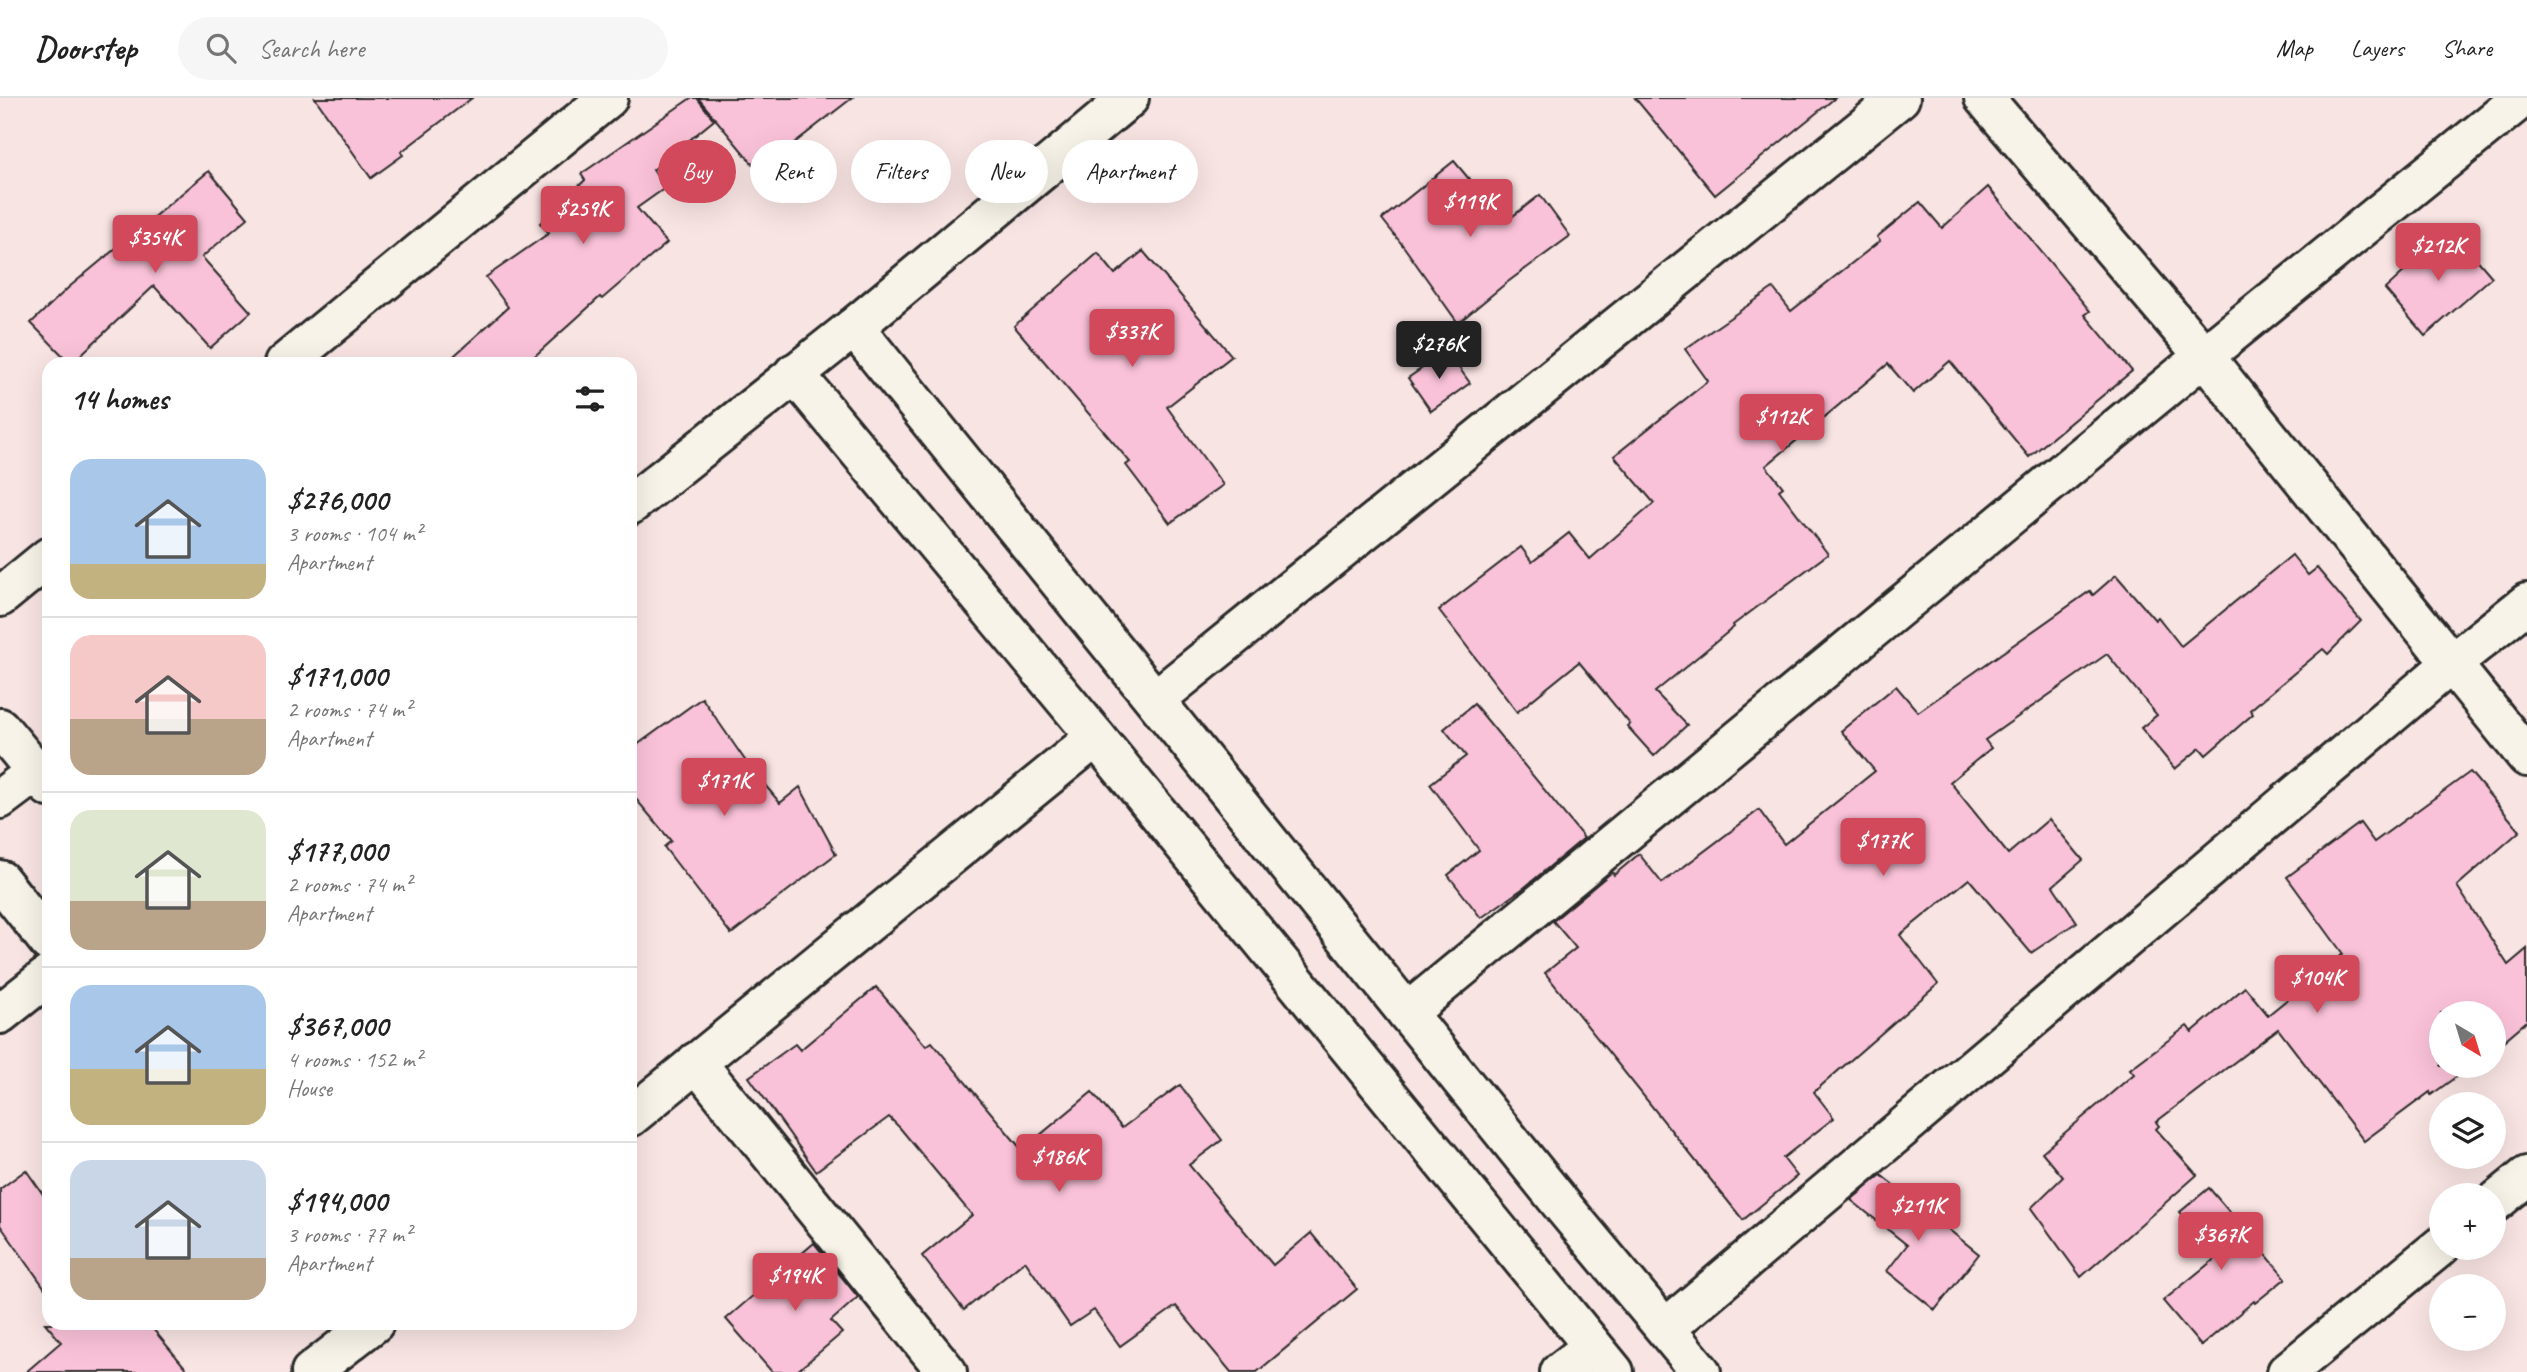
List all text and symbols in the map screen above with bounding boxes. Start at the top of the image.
search box [178,17,668,80]
text: Doorstep [35,27,136,69]
icon: search [202,29,240,67]
text: Search here [258,32,364,65]
text: Map [2276,33,2313,63]
text: Layers [2351,33,2404,63]
text: Share [2442,33,2492,63]
chip: Buy [658,140,736,203]
chip: Rent [750,140,837,203]
chip: Filters [851,140,951,203]
chip: New [965,140,1048,203]
chip: Apartment [1062,140,1198,203]
pin: $119K [1421,180,1519,239]
pin: $259K [534,186,632,246]
text: $119K [1444,187,1496,216]
text: $259K [557,194,609,223]
pin: $354K [106,216,204,275]
text: $354K [129,223,181,252]
pin: $212K [2389,223,2487,283]
text: $212K [2411,231,2465,260]
pin: $337K [1083,310,1181,369]
text: $337K [1106,317,1159,346]
pin: $276K [1390,322,1488,381]
text: $276K [1412,329,1466,358]
text: 14 homes [70,380,168,418]
icon: filters [571,380,609,418]
pin: $112K [1733,394,1831,454]
text: $112K [1755,402,1809,431]
text: $276,000 [287,481,388,519]
icon: home [126,487,210,571]
text: 3 rooms · 104 m² [287,519,422,548]
text: Apartment [287,548,372,577]
text: $171,000 [287,657,387,695]
icon: home [126,663,210,747]
text: 2 rooms · 74 m² [287,695,411,724]
text: Apartment [287,724,372,753]
pin: $171K [675,758,773,818]
text: $171K [698,766,751,795]
pin: $177K [1834,818,1932,878]
text: $177K [1857,826,1909,855]
text: $177,000 [287,832,387,870]
icon: home [126,838,210,922]
text: 2 rooms · 74 m² [287,870,411,899]
text: Apartment [287,899,372,928]
pin: $104K [2268,956,2366,1015]
text: $104K [2290,963,2344,992]
north arrow [2429,1001,2506,1078]
map controls [2429,1001,2506,1351]
text: $367,000 [287,1007,388,1045]
icon: home [126,1013,210,1097]
text: 4 rooms · 152 m² [287,1045,422,1074]
text: House [287,1074,332,1103]
button: layers [2429,1092,2506,1169]
pin: $186K [1010,1134,1108,1194]
text: $186K [1032,1142,1086,1171]
text: $194,000 [287,1182,387,1220]
button: + [2429,1183,2506,1260]
pin: $211K [1869,1184,1967,1243]
icon: home [126,1188,210,1272]
text: $211K [1891,1191,1945,1220]
pin: $367K [2172,1212,2270,1272]
text: 3 rooms · 77 m² [287,1220,411,1249]
text: $367K [2194,1220,2248,1249]
text: Apartment [287,1249,372,1278]
pin: $194K [746,1254,844,1313]
text: $194K [769,1261,821,1290]
button: − [2429,1274,2506,1351]

